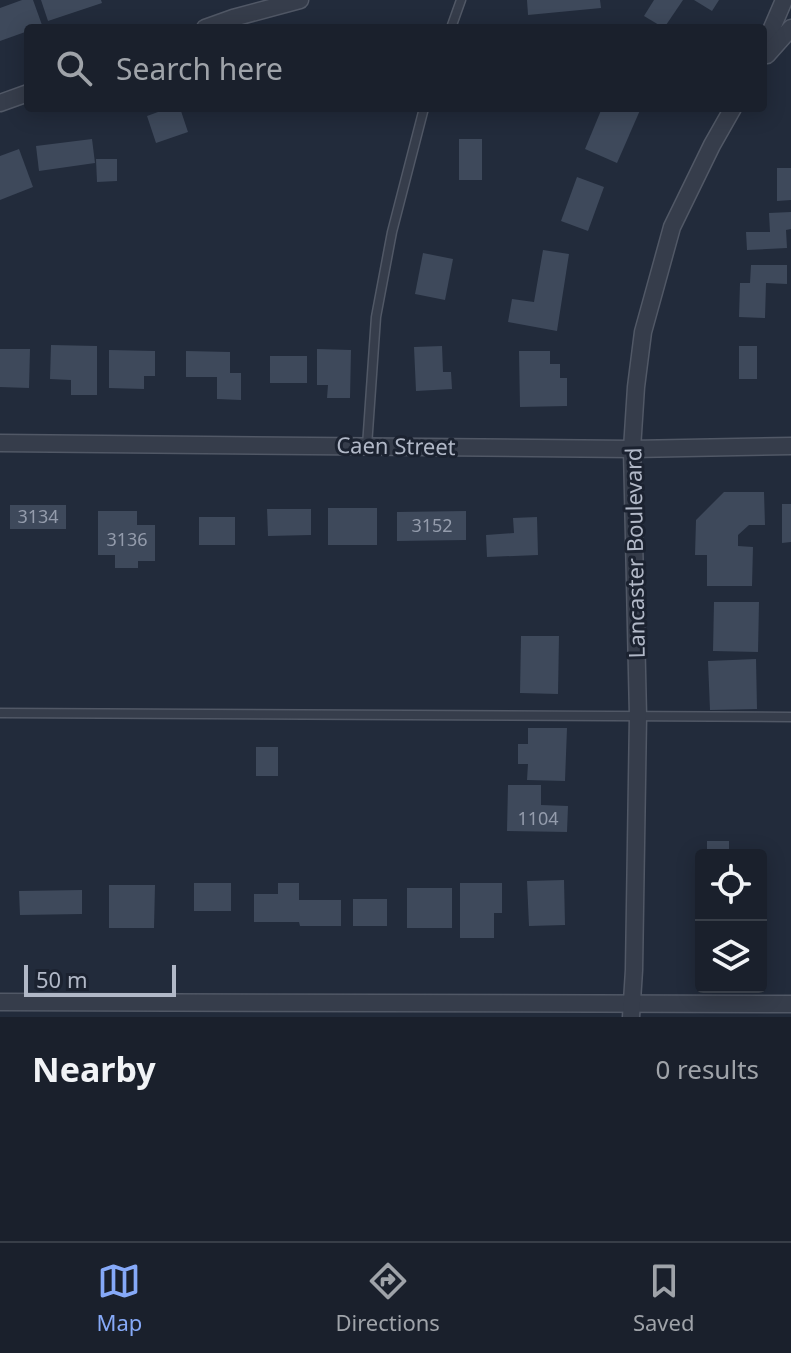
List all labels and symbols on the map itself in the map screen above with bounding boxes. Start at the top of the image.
street label: Caen Street [336,429,456,461]
street label: Lancaster Boulevard [617,447,651,659]
house number: 3134 [17,504,59,528]
house number: 3152 [411,513,453,537]
house number: 3136 [106,527,148,551]
house number: 1104 [517,806,559,830]
scale bar [24,961,176,997]

